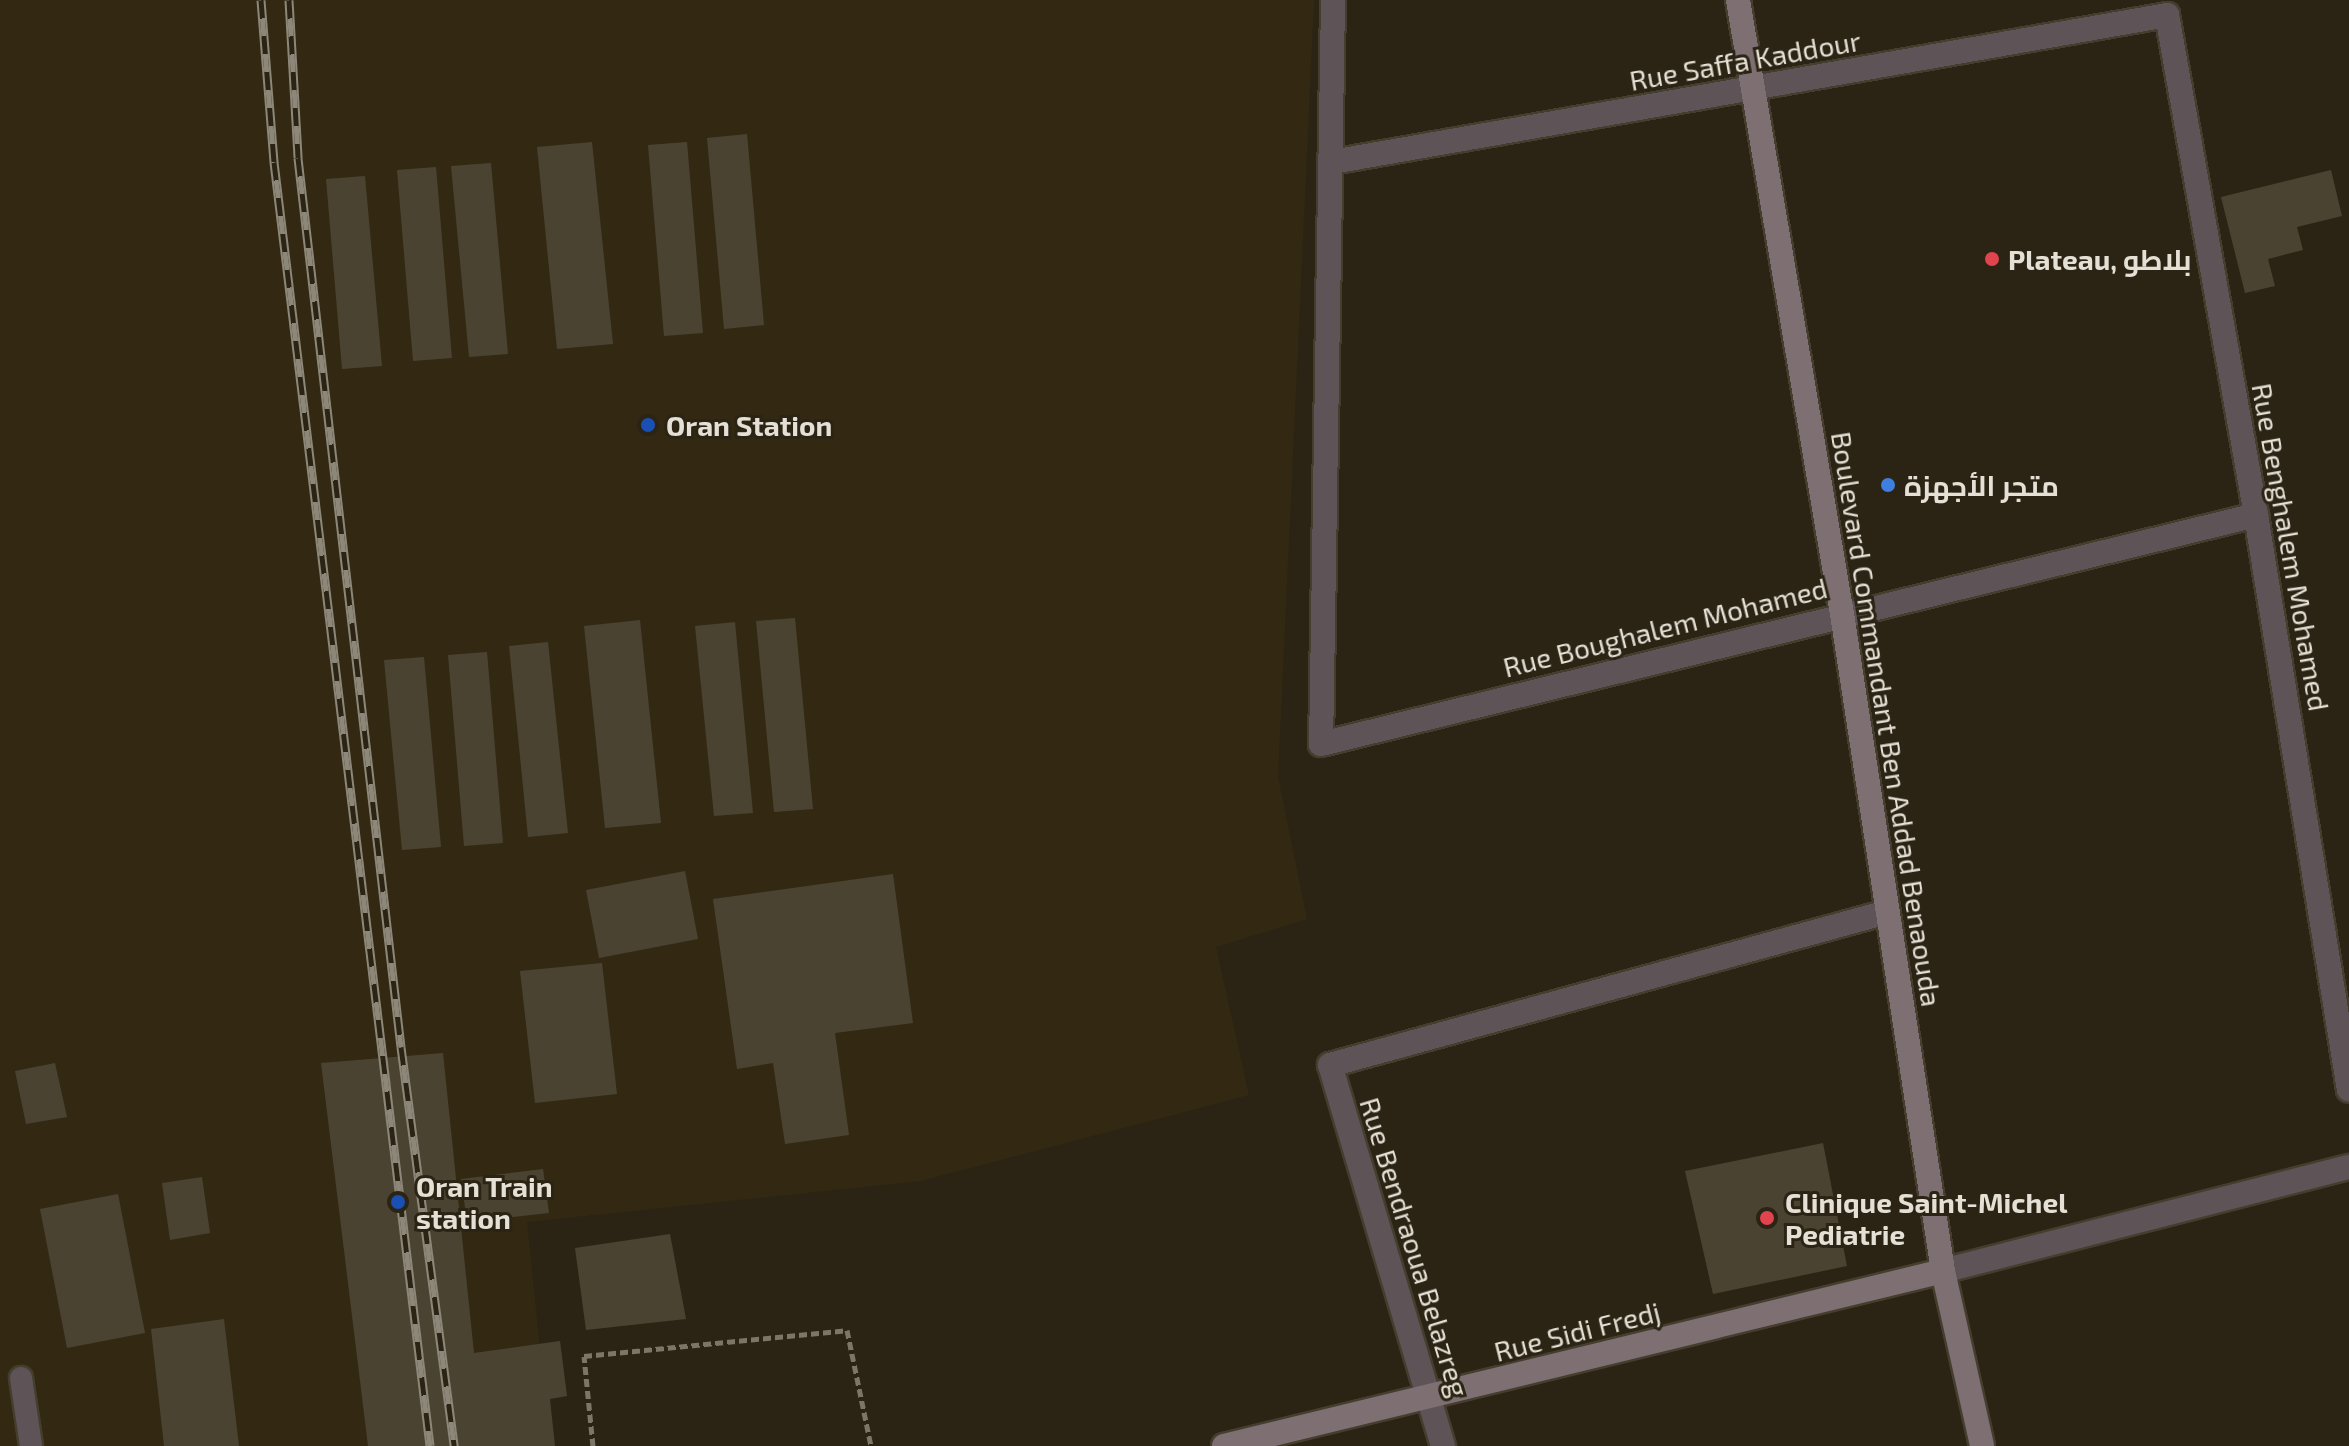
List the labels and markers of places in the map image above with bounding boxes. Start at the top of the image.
place label: Plateau, بلاطو [2008,242,2191,276]
marker: Plateau, بلاطو [1983,250,2001,268]
place label: Oran Station [666,408,832,442]
marker: Oran Station [637,414,659,436]
place label: متجر الأجهزة [1904,468,2059,502]
marker: متجر الأجهزة [1879,476,1897,494]
place label: Oran Train station [416,1169,553,1235]
place label: Clinique Saint-Michel Pediatrie [1785,1185,2067,1251]
marker: Oran Train station [387,1191,409,1213]
marker: Clinique Saint-Michel Pediatrie [1756,1207,1778,1229]

